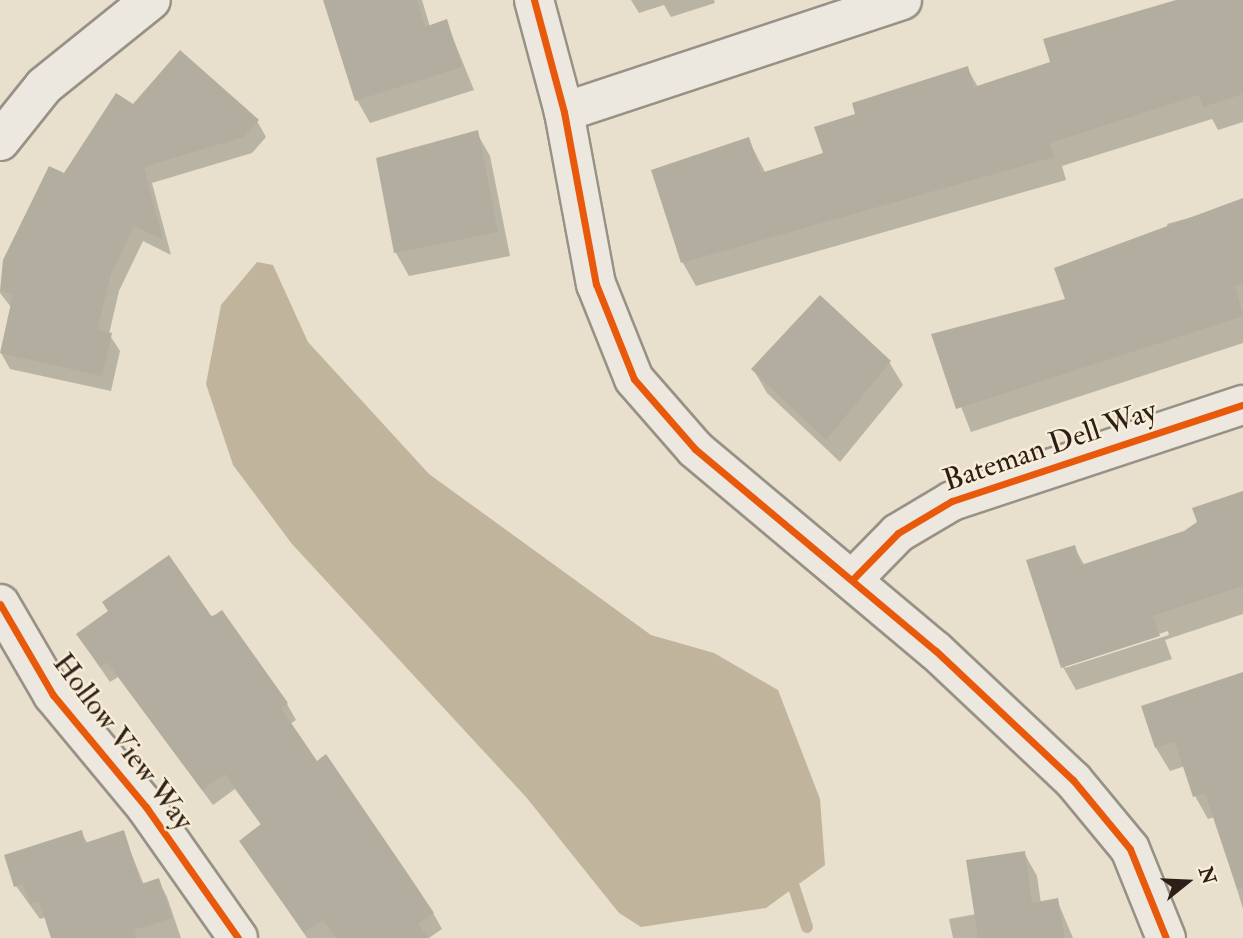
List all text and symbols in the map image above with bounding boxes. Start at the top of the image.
street label: Bateman Dell Way [939,393,1161,499]
street label: Hollow View Way [45,646,201,838]
north arrow [1152,847,1222,917]
text: N [1193,864,1221,887]

